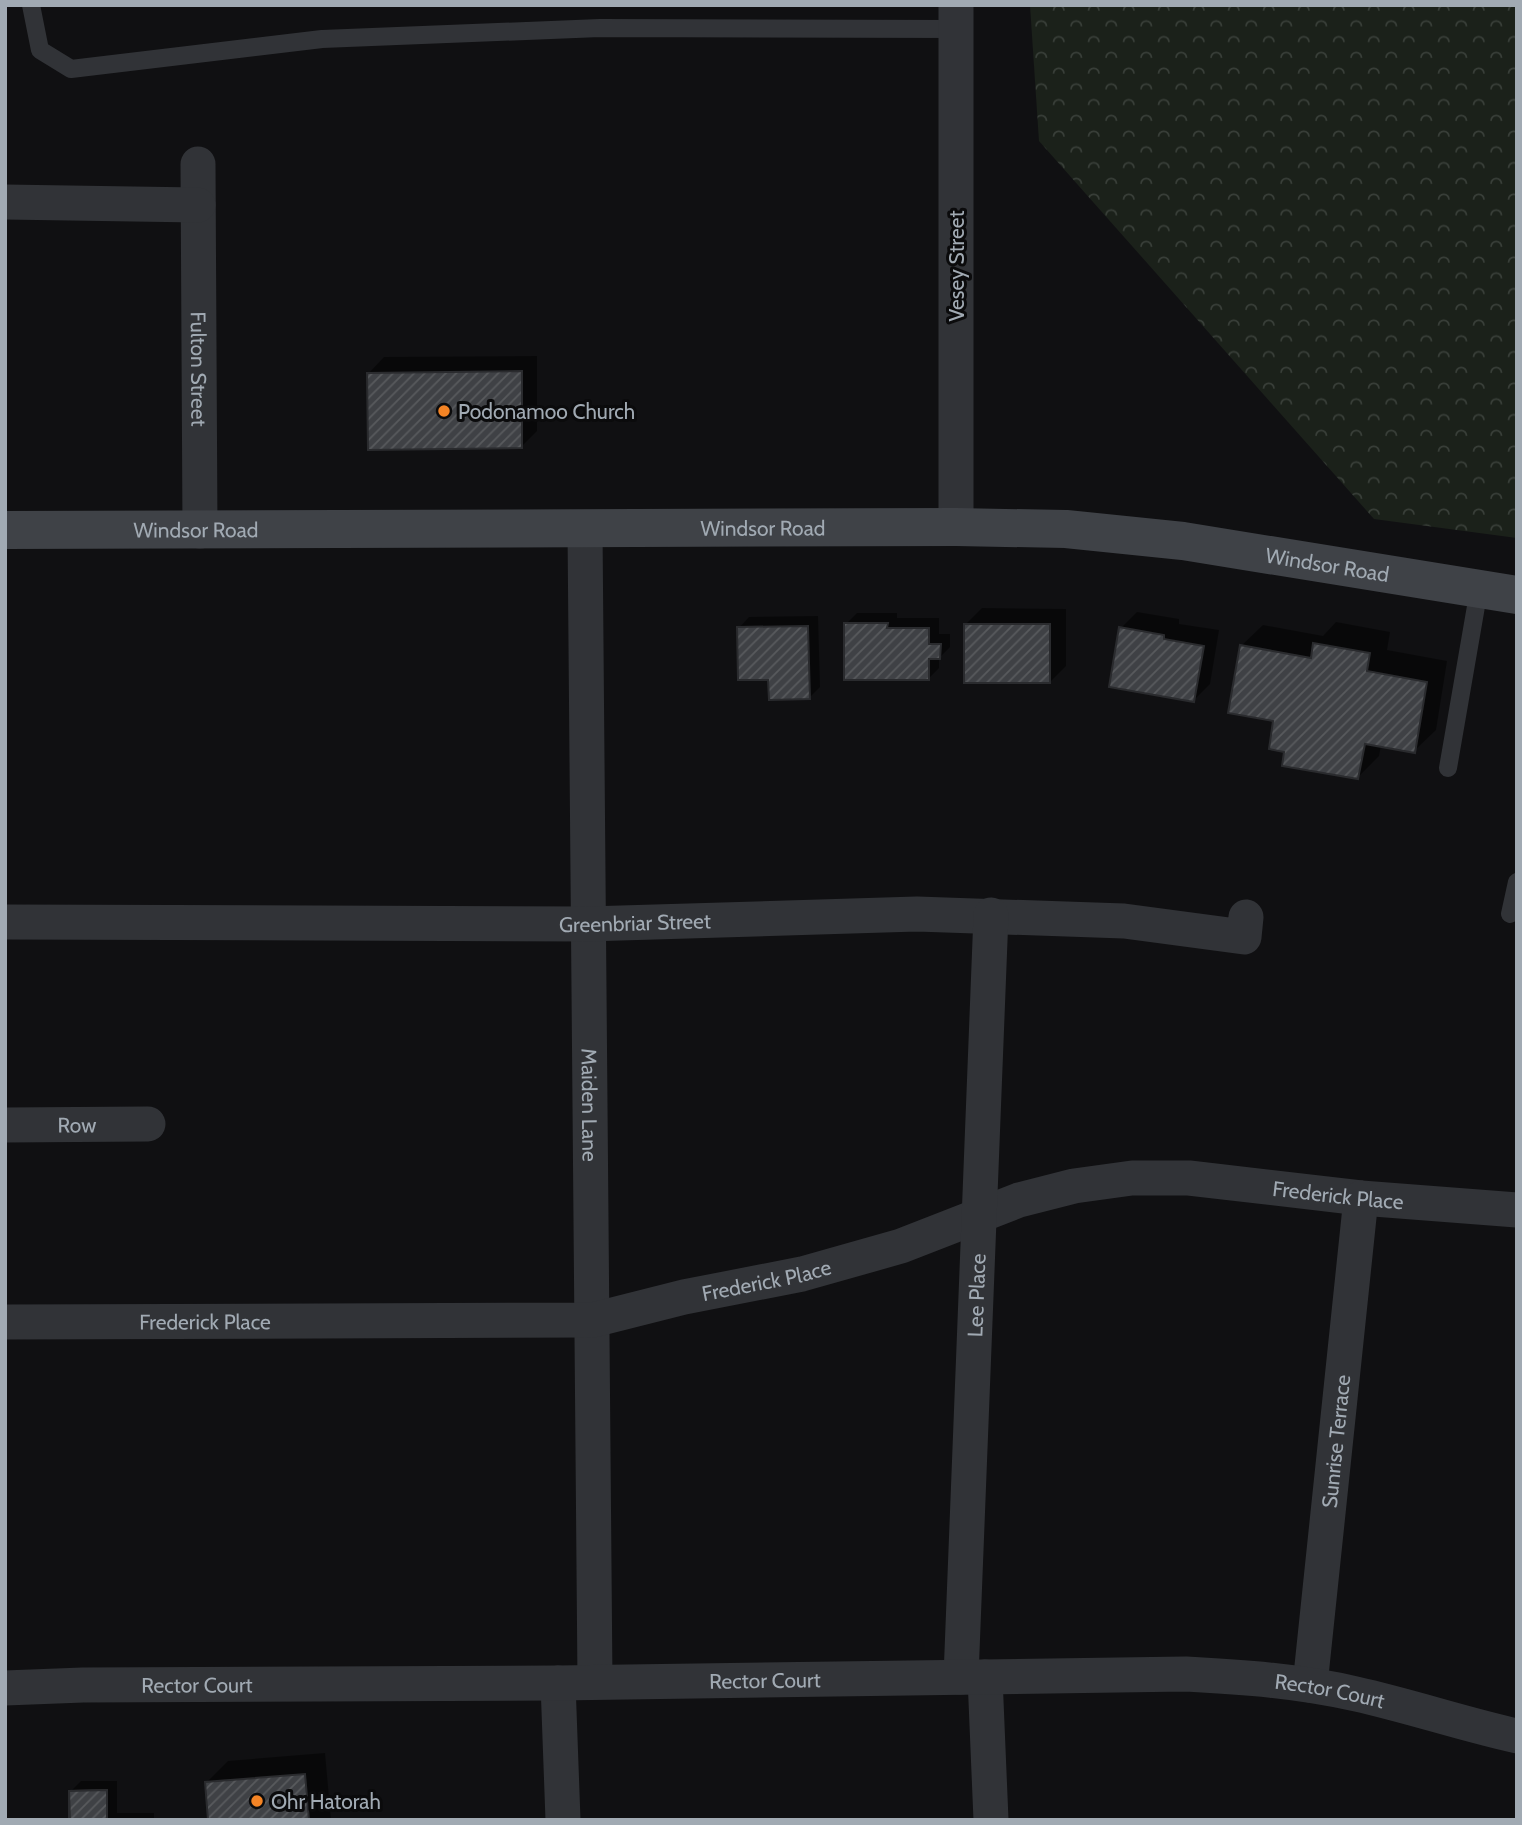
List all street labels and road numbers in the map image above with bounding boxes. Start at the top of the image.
street label: Vesey Street [944,211,969,321]
street label: Fulton Street [186,311,212,427]
street label: Windsor Road [701,515,825,540]
street label: Windsor Road [134,517,258,542]
street label: Windsor Road [1264,542,1391,587]
street label: Greenbriar Street [559,908,711,937]
street label: Maiden Lane [577,1048,603,1162]
street label: Row [57,1112,97,1137]
street label: Frederick Place [1271,1175,1405,1214]
street label: Lee Place [962,1253,990,1338]
street label: Frederick Place [700,1254,834,1306]
street label: Frederick Place [139,1309,271,1334]
street label: Sunrise Terrace [1316,1373,1355,1509]
street label: Rector Court [709,1667,821,1693]
street label: Rector Court [1273,1668,1387,1713]
street label: Rector Court [141,1672,253,1697]

